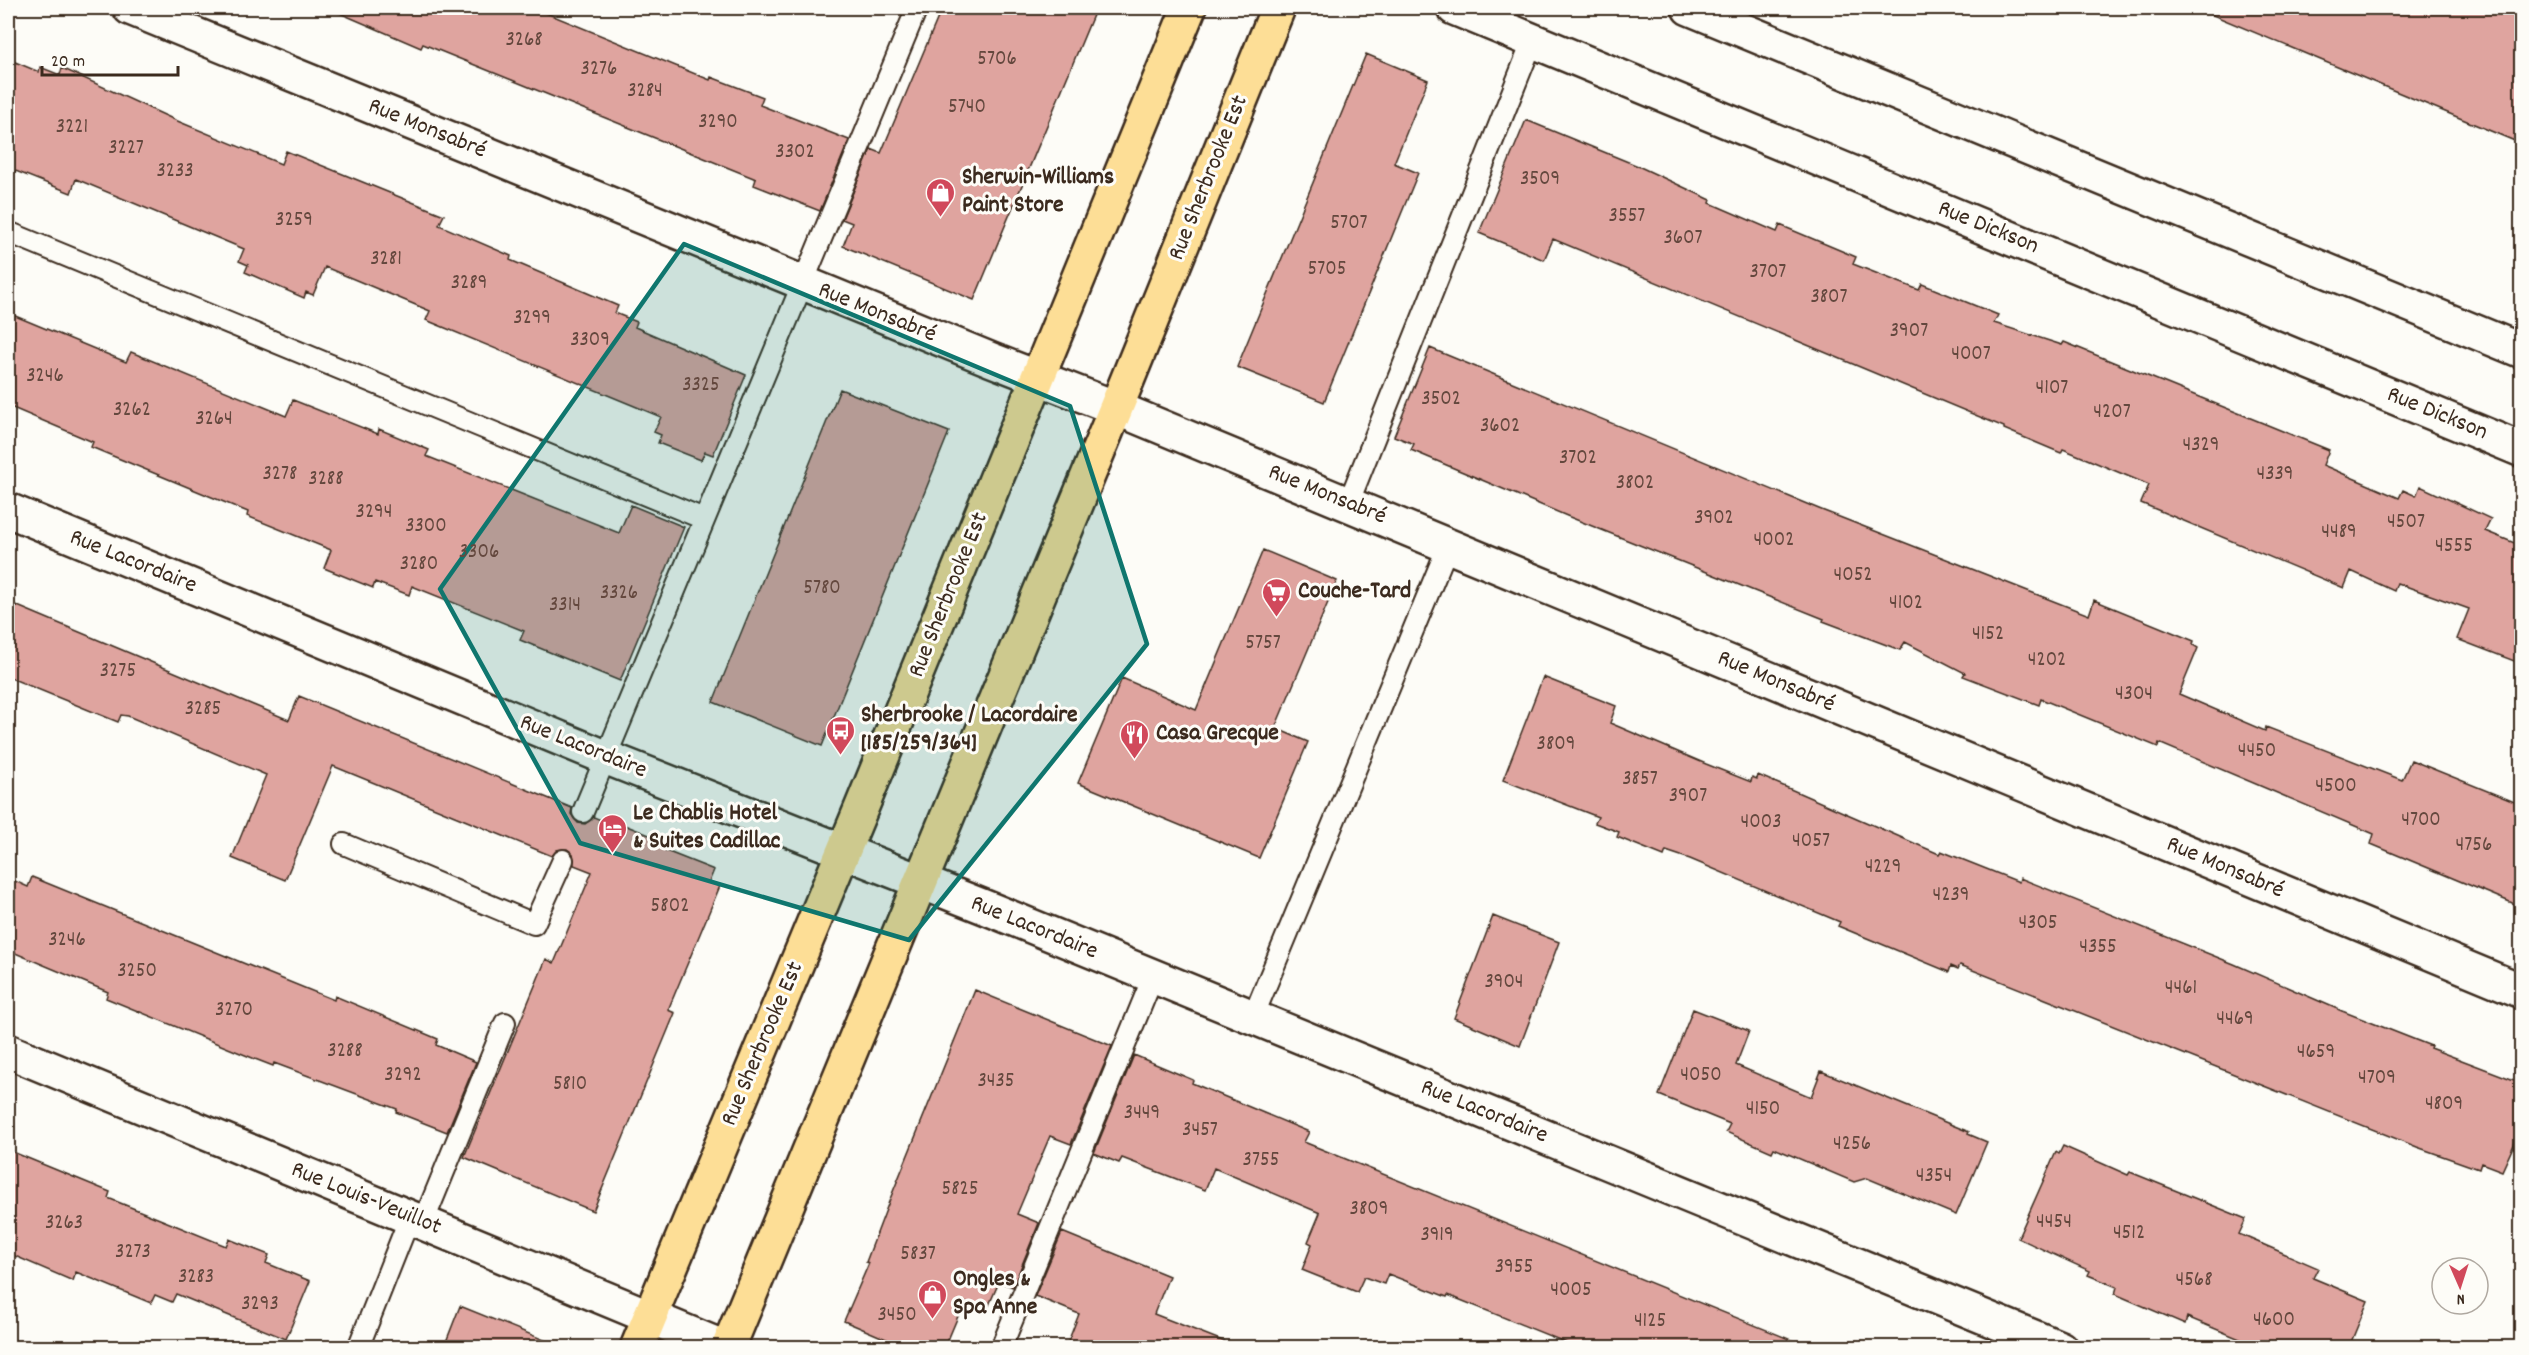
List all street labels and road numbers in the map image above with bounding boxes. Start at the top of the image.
street label: Rue Monsabré [363,90,491,168]
street label: Rue Sherbrooke Est [1160,90,1258,266]
street label: Rue Dickson [1932,192,2044,264]
street label: Rue Monsabré [813,274,941,352]
street label: Rue Dickson [2381,378,2493,450]
street label: Rue Monsabré [1263,456,1391,534]
street label: Rue Sherbrooke Est [900,507,998,683]
street label: Rue Lacordaire [64,521,202,603]
street label: Rue Monsabré [1712,642,1840,722]
street label: Rue Lacordaire [514,706,652,788]
street label: Rue Monsabré [2161,828,2289,908]
street label: Rue Lacordaire [965,887,1103,969]
street label: Rue Sherbrooke Est [713,956,813,1131]
street label: Rue Lacordaire [1415,1071,1553,1153]
street label: Rue Louis-Veuillot [286,1153,446,1245]

